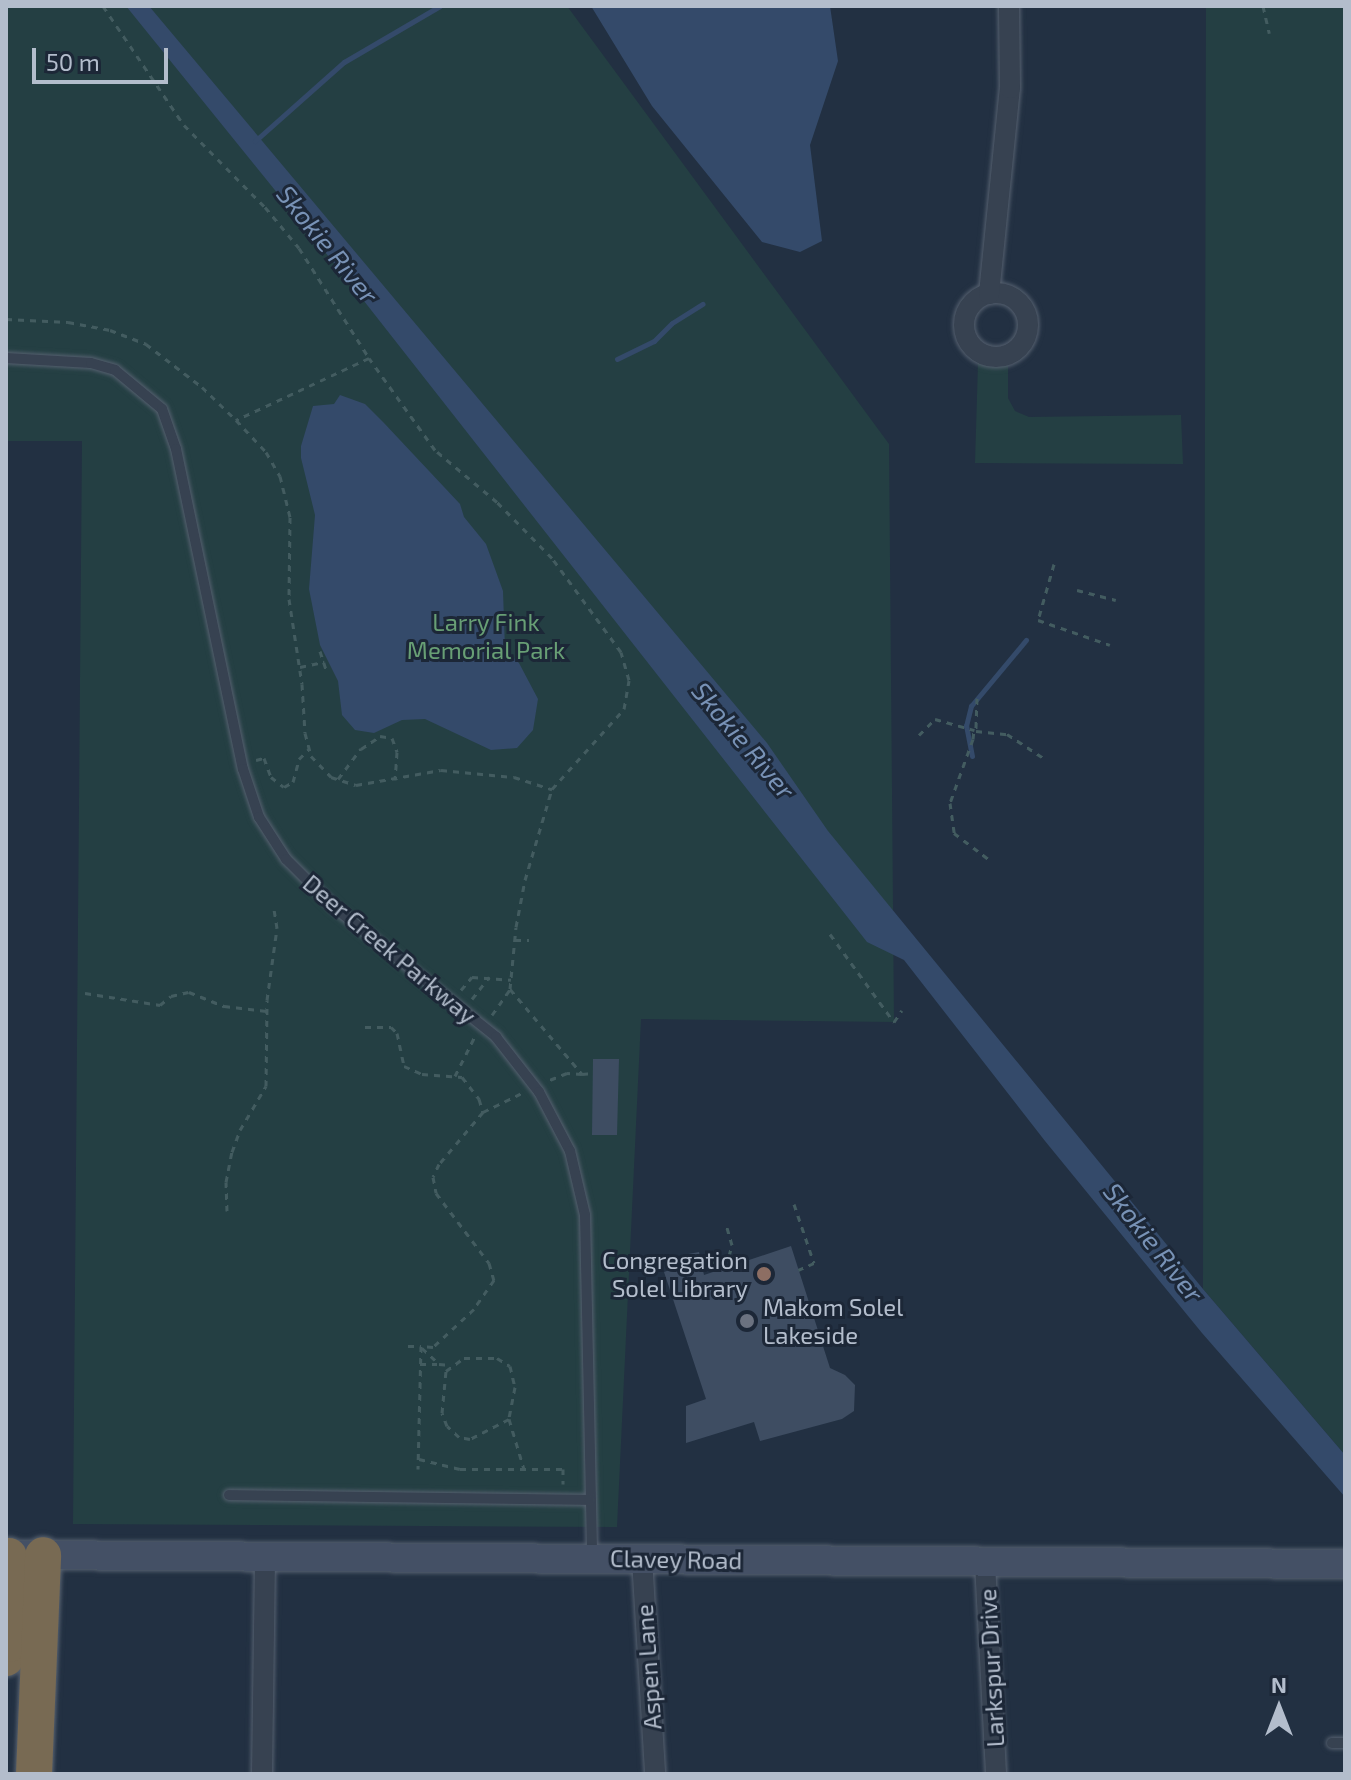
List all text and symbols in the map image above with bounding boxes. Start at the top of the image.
scale bar [36,32,172,82]
text: 50 m [46,47,100,76]
water label: Skokie River [271,179,385,309]
park label: Larry Fink Memorial Park [407,608,565,664]
water label: Skokie River [686,675,802,805]
street label: Deer Creek Parkway [297,868,483,1030]
water label: Skokie River [1098,1176,1210,1308]
place label: Congregation Solel Library [602,1246,748,1302]
marker: Congregation Solel Library [755,1265,773,1283]
place label: Makom Solel Lakeside [763,1293,903,1349]
marker: Makom Solel Lakeside [738,1312,756,1330]
street label: Clavey Road [609,1543,743,1575]
street label: Larkspur Drive [972,1588,1010,1748]
street label: Aspen Lane [629,1603,667,1731]
north arrow [1239,1668,1319,1748]
text: N [1271,1671,1287,1697]

